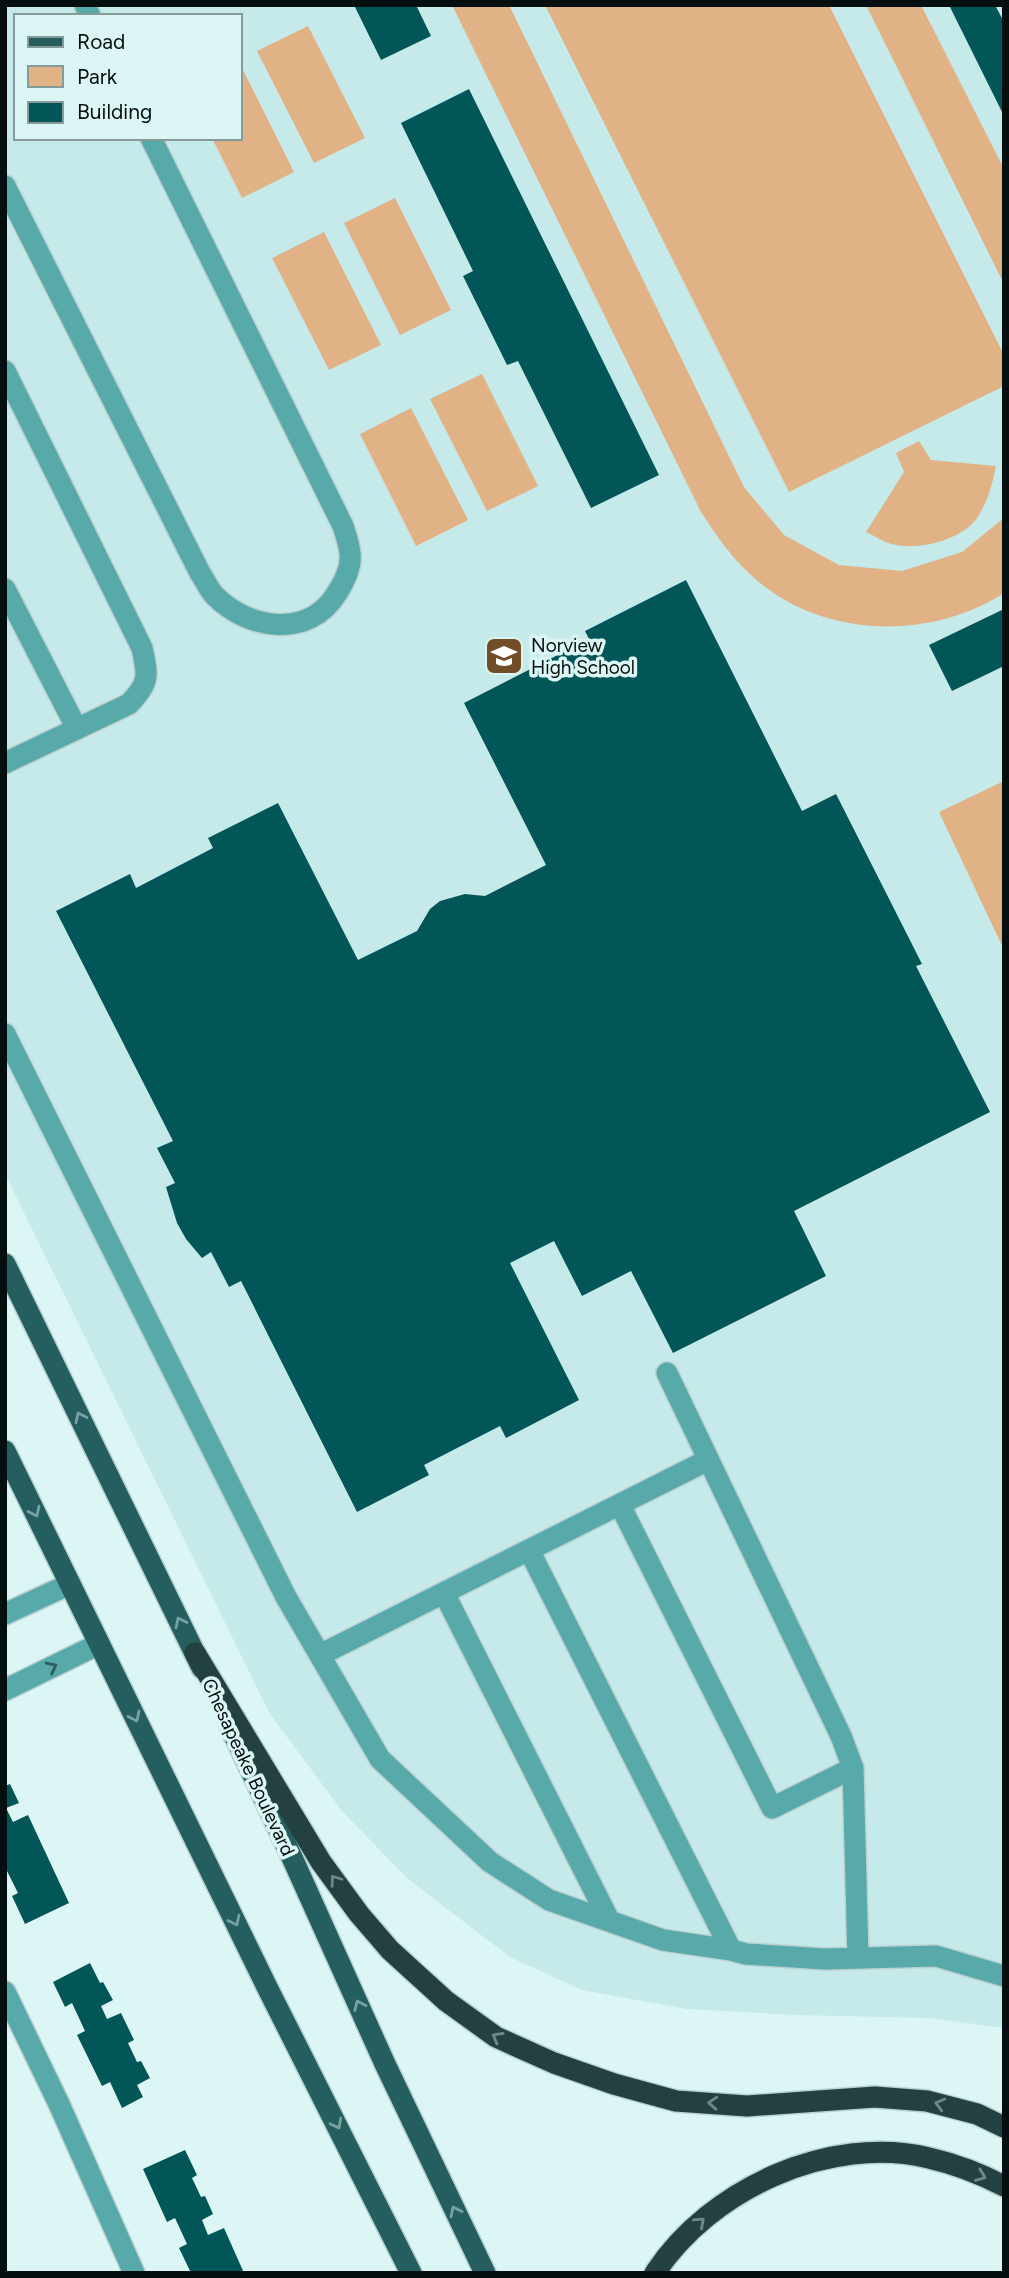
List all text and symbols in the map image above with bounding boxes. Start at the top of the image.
legend [14,14,242,140]
text: Road [77,29,125,54]
text: Park [77,64,118,89]
text: Building [77,99,152,124]
place label: Norview High School [531,634,635,679]
school or university icon: Norview High School [483,635,525,677]
one-way arrow [74,1412,88,1424]
one-way arrow [27,1505,41,1517]
one-way arrow [174,1617,188,1629]
one-way arrow [45,1662,57,1676]
street label: Chesapeake Boulevard [197,1675,300,1860]
one-way arrow [126,1710,140,1722]
one-way arrow [330,1876,343,1888]
one-way arrow [226,1914,240,1926]
one-way arrow [353,2000,367,2012]
one-way arrow [492,2032,505,2045]
one-way arrow [707,2096,718,2111]
one-way arrow [934,2098,946,2113]
one-way arrow [328,2117,342,2130]
one-way arrow [974,2167,986,2181]
one-way arrow [450,2206,464,2218]
one-way arrow [692,2218,705,2230]

